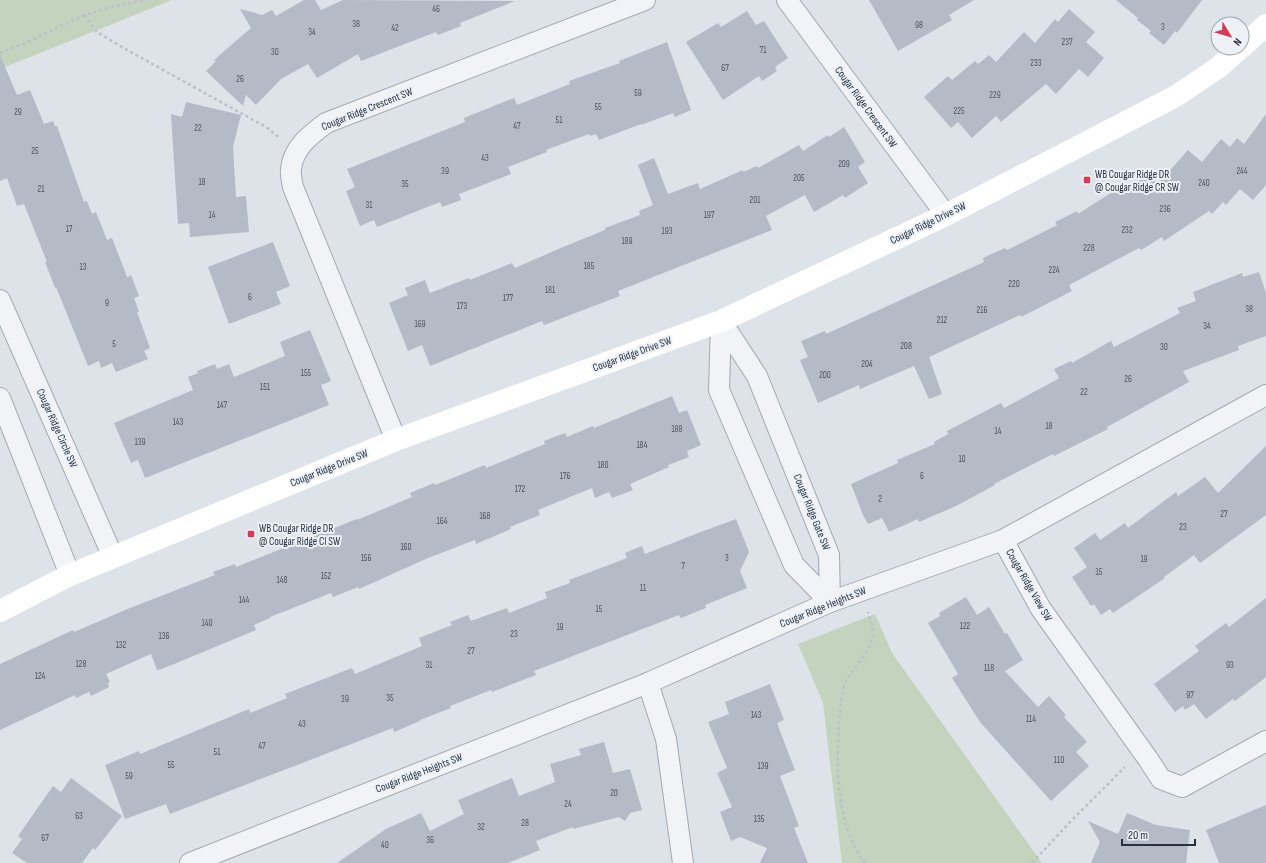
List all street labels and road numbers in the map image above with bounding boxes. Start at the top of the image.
street label: Cougar Ridge Crescent SW [832,64,900,150]
street label: Cougar Ridge Crescent SW [320,85,414,133]
street label: Cougar Ridge Drive SW [888,199,968,247]
street label: Cougar Ridge Drive SW [591,334,673,374]
street label: Cougar Ridge Circle SW [34,387,80,469]
street label: Cougar Ridge Drive SW [288,446,370,490]
street label: Cougar Ridge Gate SW [791,472,833,552]
street label: Cougar Ridge View SW [1003,547,1055,623]
street label: Cougar Ridge Heights SW [778,584,868,630]
street label: Cougar Ridge Heights SW [374,750,464,796]

